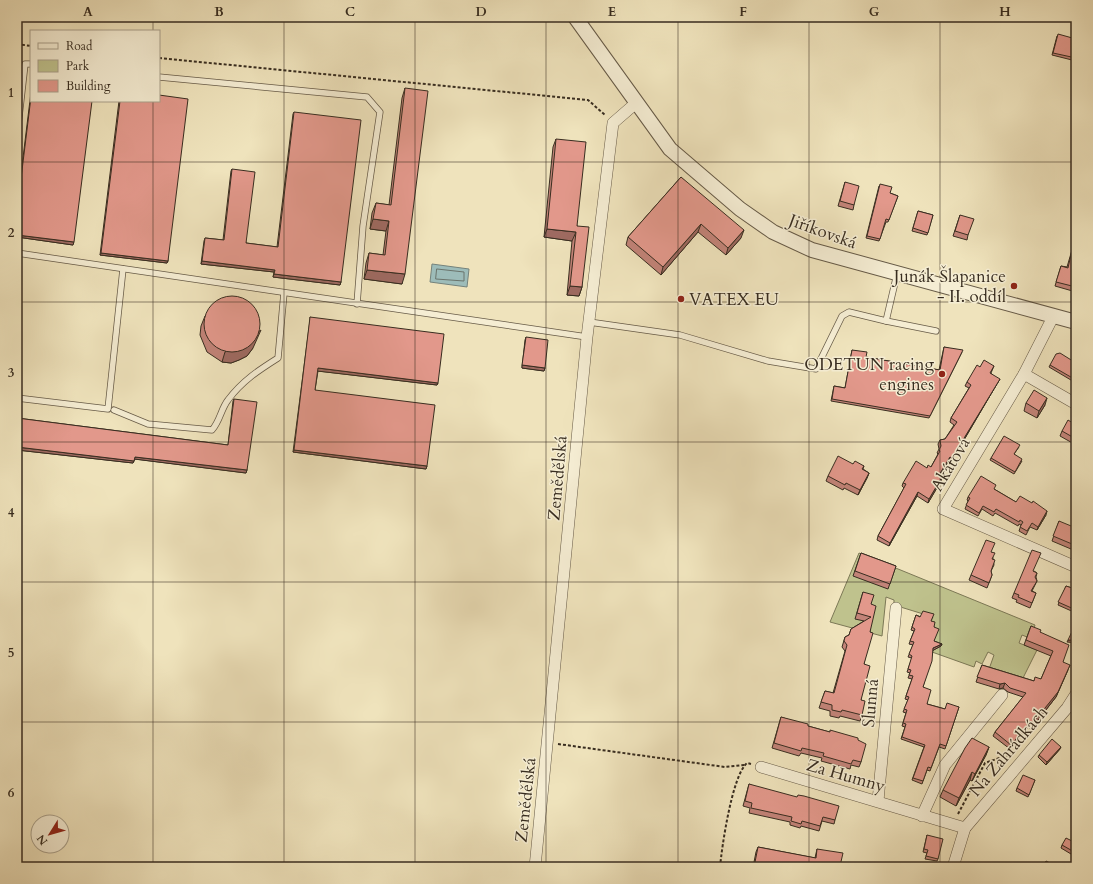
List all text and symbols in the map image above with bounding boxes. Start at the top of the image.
text: A [83,3,93,21]
text: B [214,3,224,21]
text: C [345,3,355,21]
text: D [475,3,487,21]
text: E [608,3,616,21]
text: F [739,3,747,21]
text: G [869,3,880,21]
text: H [999,3,1011,21]
legend [30,30,160,102]
text: Road [66,38,93,54]
text: Park [66,58,90,74]
text: Building [66,78,111,94]
text: 1 [8,84,14,102]
street label: Jiříkovská [783,208,861,255]
text: 2 [8,224,15,242]
place label: Junák Šlapanice - II. oddíl [891,265,1007,308]
marker: Junák Šlapanice - II. oddíl [1009,281,1019,291]
place label: VATEX EU [689,288,779,311]
marker: VATEX EU [676,294,686,304]
place label: ODETUN racing engines [804,353,934,396]
text: 3 [8,364,15,382]
marker: ODETUN racing engines [937,369,947,379]
street label: Akátová [925,432,976,495]
street label: Zemědělská [542,434,573,521]
text: 4 [8,504,15,522]
text: 5 [8,644,14,662]
street label: Slunná [857,677,884,728]
street label: Na Zahrádkách [964,701,1053,801]
street label: Za Humny [804,753,888,798]
street label: Zemědělská [510,756,541,844]
text: 6 [8,784,15,802]
north arrow [30,814,70,854]
text: N [33,831,51,848]

